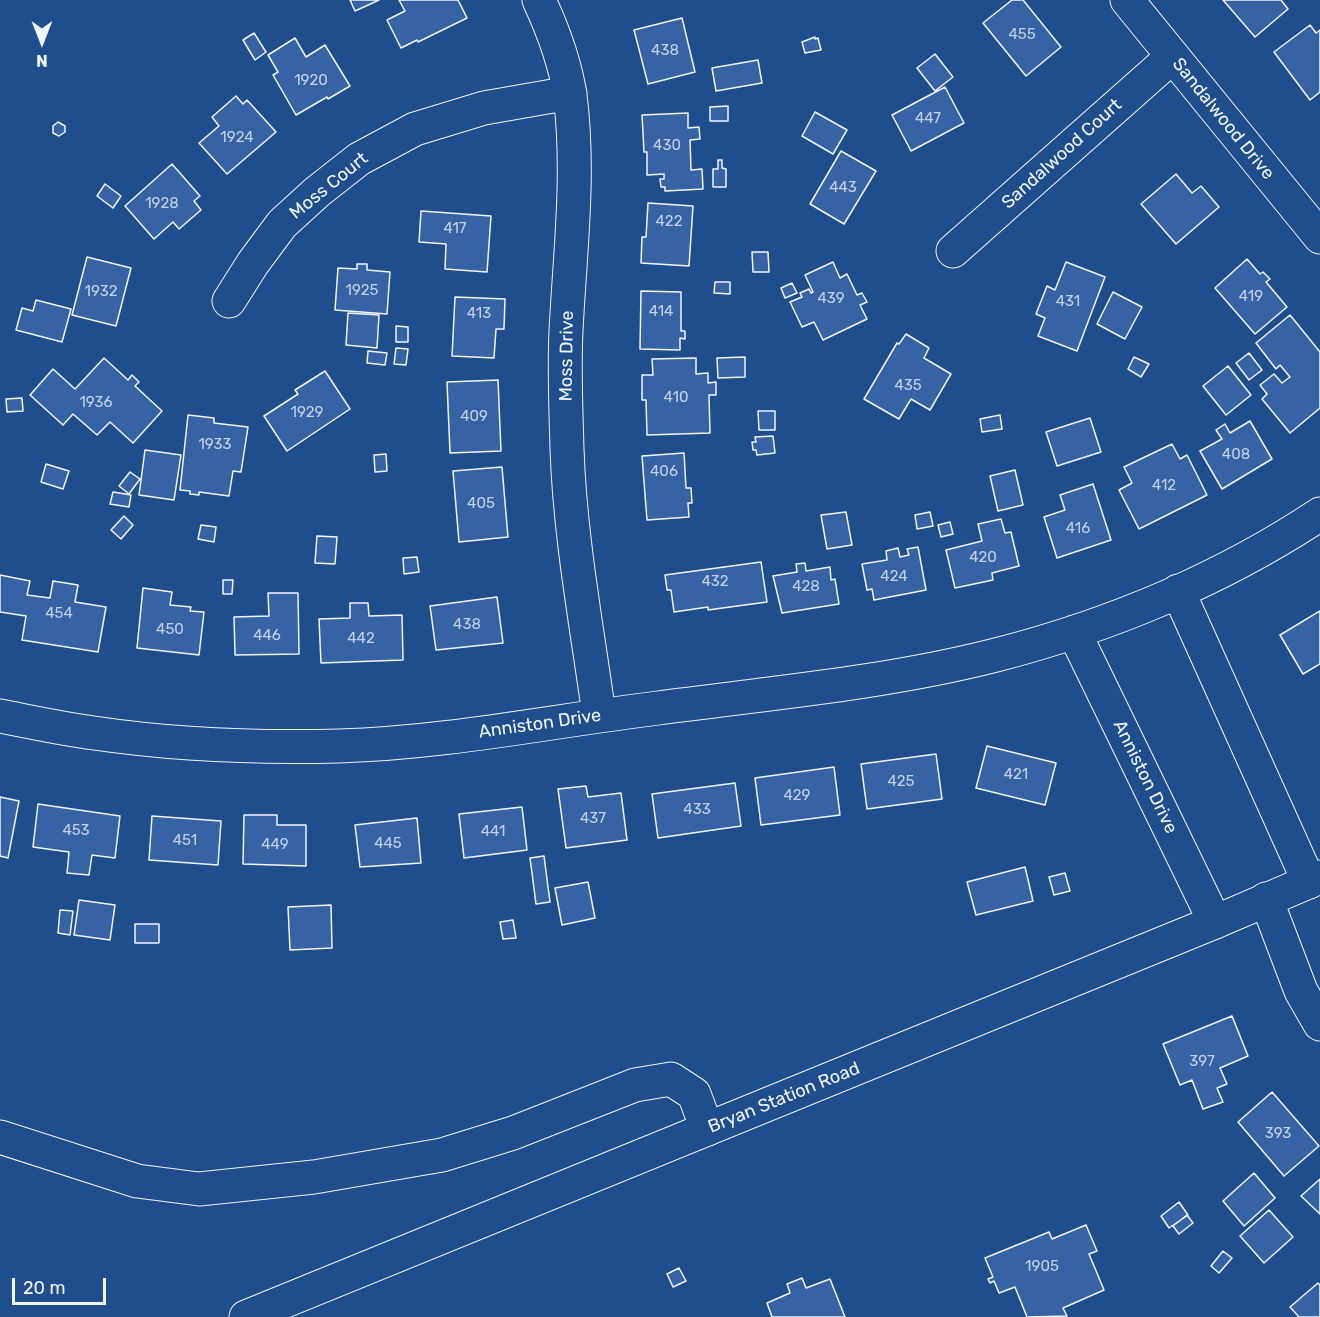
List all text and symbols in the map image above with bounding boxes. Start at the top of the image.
north arrow [12,12,72,72]
house number: 455 [1008,26,1036,44]
house number: 438 [651,42,679,60]
text: N [36,51,48,70]
street label: Sandalwood Drive [1167,54,1279,184]
house number: 1920 [294,72,328,90]
street label: Sandalwood Court [998,94,1126,214]
house number: 447 [915,110,941,128]
house number: 1924 [220,129,254,147]
house number: 430 [653,137,681,155]
street label: Moss Court [286,148,372,224]
house number: 443 [829,179,857,197]
house number: 1928 [145,195,179,213]
house number: 422 [656,213,682,231]
house number: 417 [443,220,467,238]
house number: 1925 [345,282,379,300]
house number: 1932 [85,283,117,301]
house number: 419 [1239,288,1263,306]
house number: 439 [817,290,845,308]
house number: 431 [1056,293,1080,311]
house number: 414 [649,303,673,321]
house number: 413 [467,305,491,323]
street label: Moss Drive [555,310,579,402]
house number: 435 [894,377,922,395]
house number: 410 [664,389,688,407]
house number: 1936 [79,394,113,412]
house number: 1929 [290,404,324,422]
house number: 409 [460,408,488,426]
house number: 1933 [198,436,232,454]
house number: 408 [1222,446,1250,464]
house number: 406 [650,463,678,481]
house number: 412 [1152,477,1176,495]
house number: 405 [467,495,495,513]
house number: 416 [1066,520,1090,538]
house number: 420 [969,549,997,567]
house number: 424 [880,568,908,586]
house number: 432 [701,573,729,591]
house number: 428 [792,578,820,596]
house number: 454 [45,605,73,623]
house number: 438 [453,616,481,634]
house number: 450 [156,621,184,639]
house number: 446 [253,627,281,645]
house number: 442 [347,630,375,648]
street label: Anniston Drive [477,705,603,743]
street label: Anniston Drive [1108,717,1182,837]
house number: 421 [1004,766,1028,784]
house number: 425 [887,773,915,791]
house number: 429 [783,787,811,805]
house number: 433 [683,801,711,819]
house number: 437 [580,810,606,828]
house number: 453 [62,822,90,840]
house number: 441 [481,823,505,841]
house number: 451 [173,832,197,850]
house number: 445 [374,835,402,853]
house number: 449 [261,836,289,854]
house number: 397 [1189,1053,1215,1071]
street label: Bryan Station Road [705,1058,863,1138]
house number: 393 [1265,1125,1291,1143]
house number: 1905 [1025,1258,1059,1276]
scale bar [15,1266,110,1304]
text: 20 m [23,1277,65,1299]

